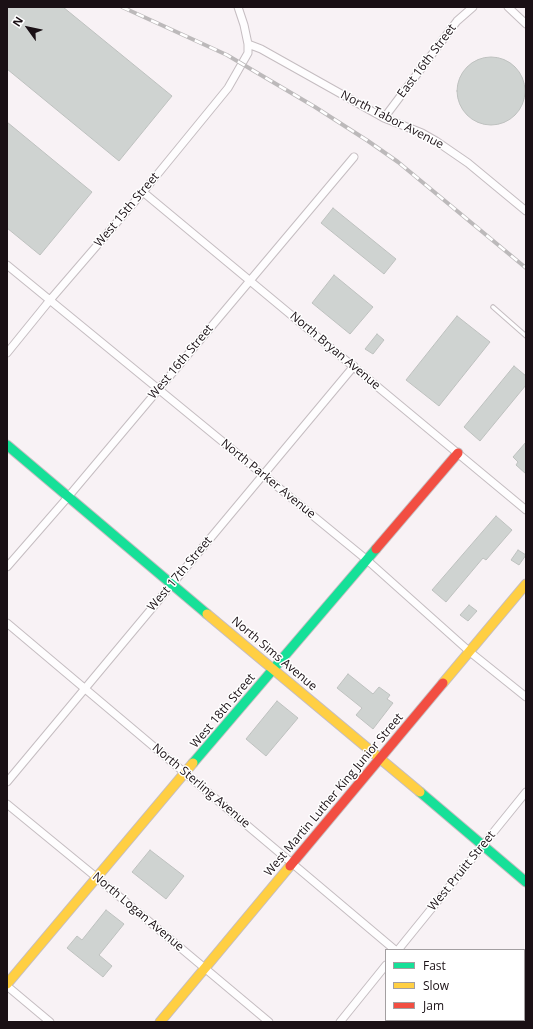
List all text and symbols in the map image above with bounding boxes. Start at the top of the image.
north arrow [8,8,48,48]
text: N [9,13,26,29]
street label: East 16th Street [395,21,459,101]
street label: North Tabor Avenue [338,88,446,152]
street label: West 15th Street [92,170,162,250]
street label: North Bryan Avenue [287,309,383,393]
street label: West 16th Street [146,322,216,402]
street label: North Parker Avenue [218,436,318,522]
street label: West 17th Street [145,534,215,614]
street label: North Sims Avenue [228,614,320,694]
street label: West 18th Street [188,671,258,751]
street label: West Martin Luther King Junior Street [262,711,406,879]
street label: North Sterling Avenue [149,741,253,831]
street label: West Pruitt Street [425,828,499,914]
street label: North Logan Avenue [89,870,187,954]
legend [385,949,525,1021]
text: Fast [423,957,446,974]
text: Slow [423,977,449,994]
text: Jam [423,997,444,1014]

